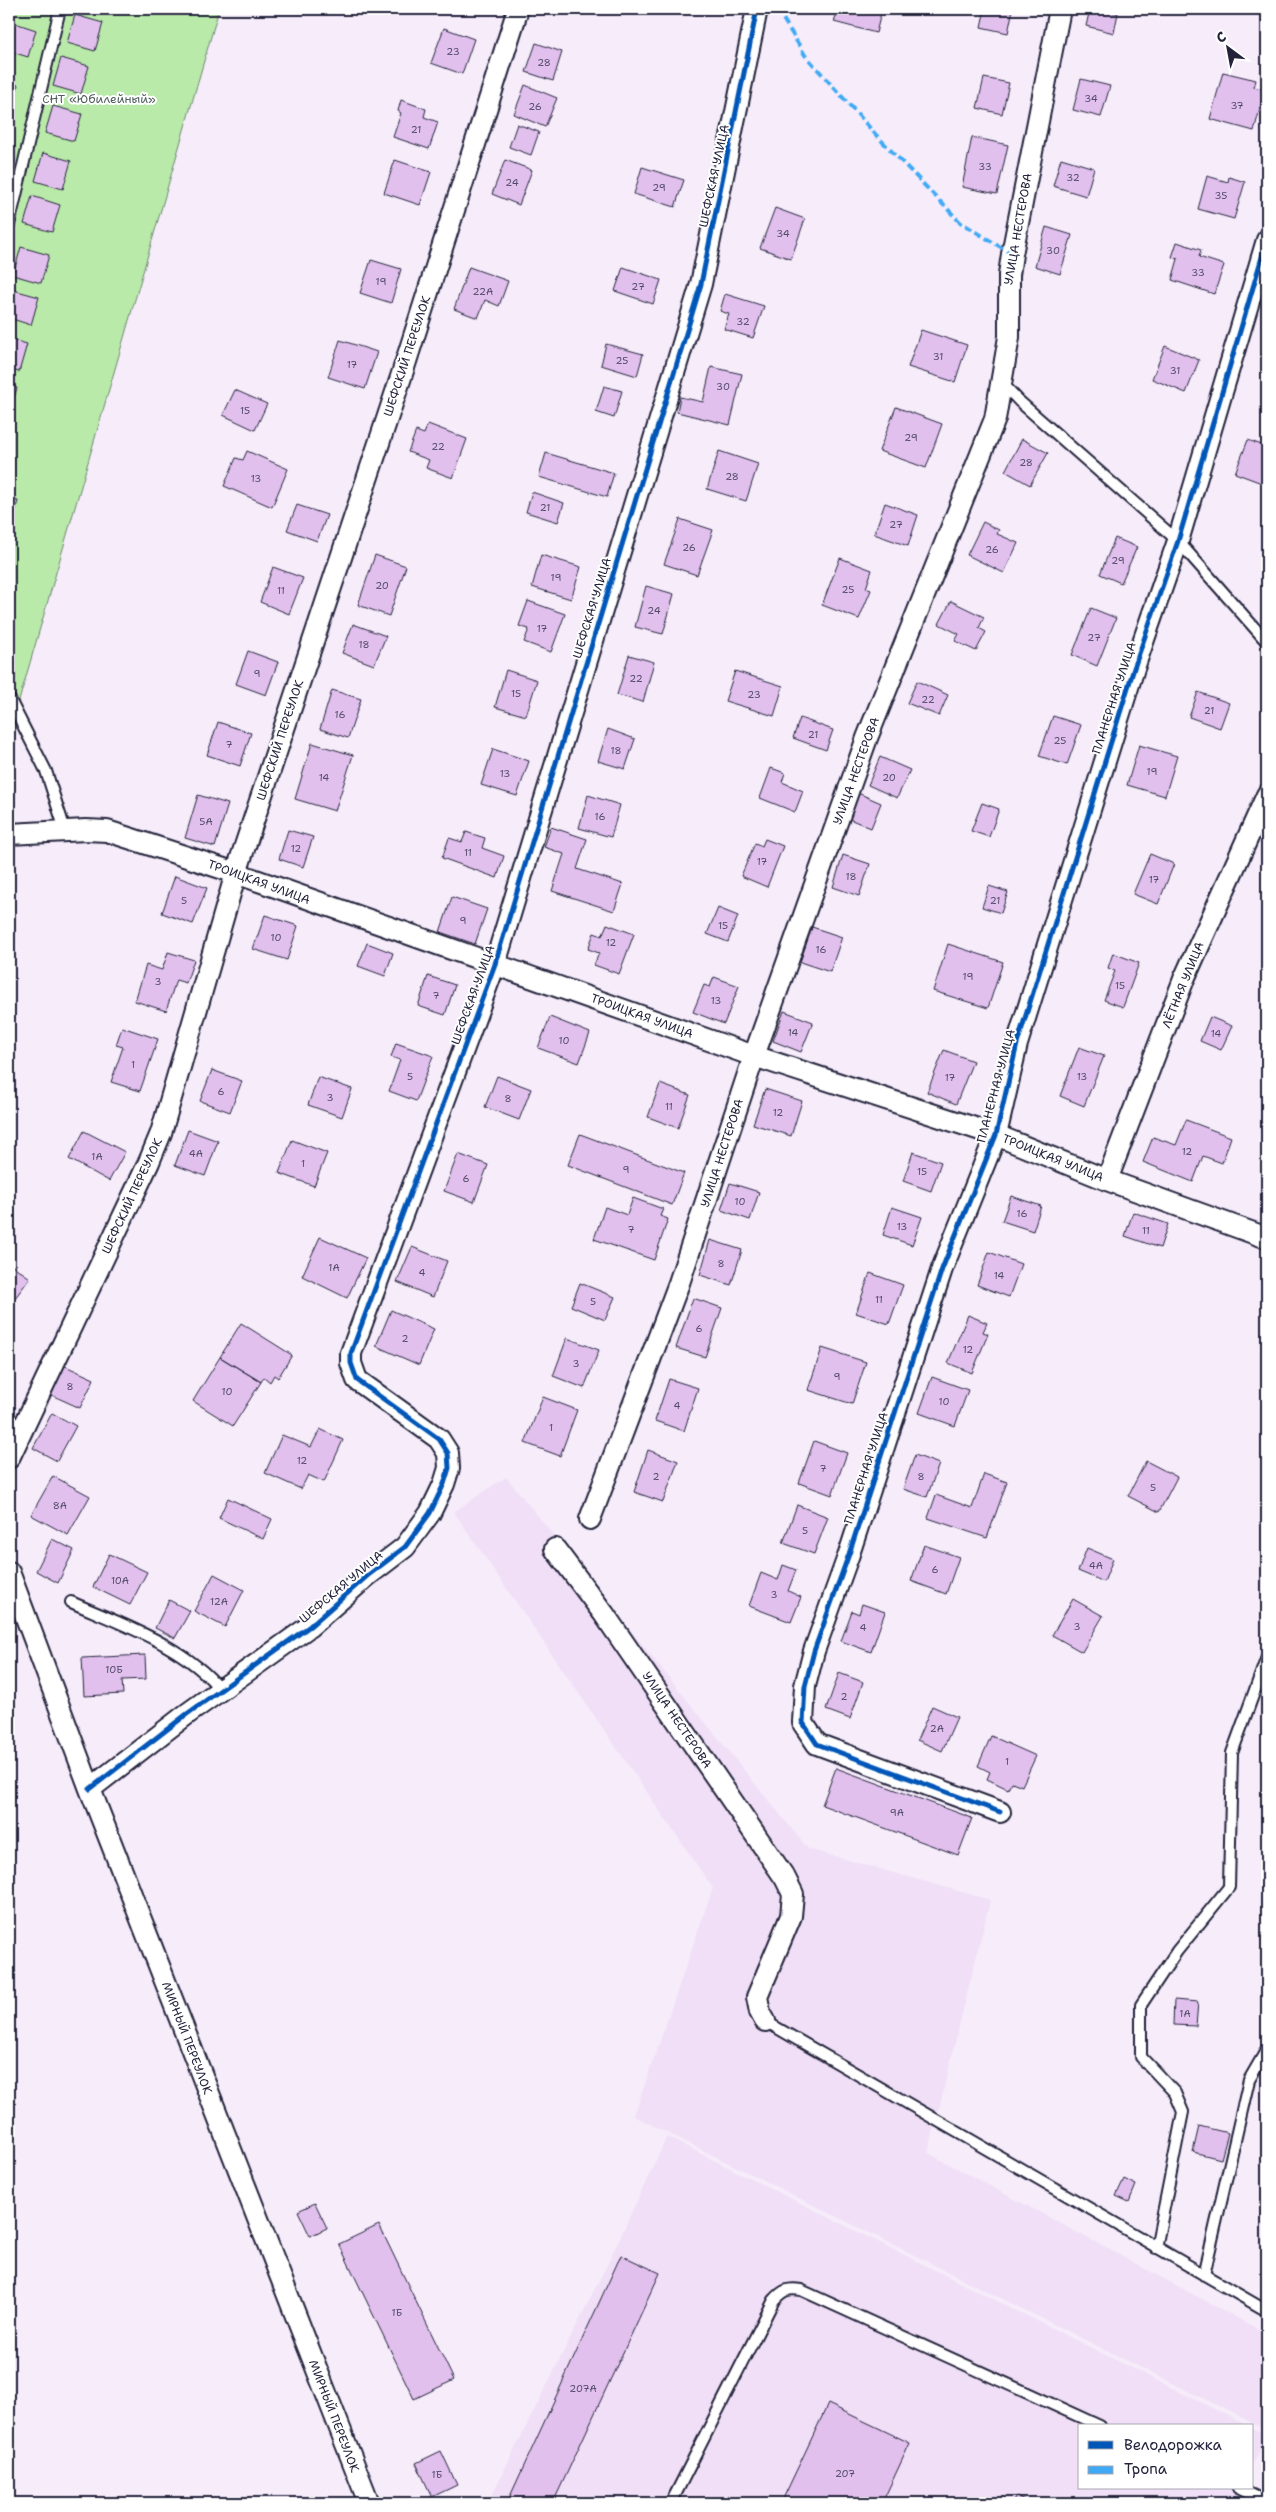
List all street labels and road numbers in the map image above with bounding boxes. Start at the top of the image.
street label: ШЕФСКАЯ УЛИЦА [695,123,733,229]
street label: УЛИЦА НЕСТЕРОВА [1000,172,1036,286]
street label: ШЕФСКИЙ ПЕРЕУЛОК [380,293,434,418]
street label: ШЕФСКАЯ УЛИЦА [569,555,615,660]
street label: ПЛАНЕРНАЯ УЛИЦА [1088,640,1140,756]
street label: ШЕФСКИЙ ПЕРЕУЛОК [253,677,307,802]
street label: УЛИЦА НЕСТЕРОВА [829,715,883,827]
street label: ТРОИЦКАЯ УЛИЦА [206,856,313,908]
street label: ЛЁТНАЯ УЛИЦА [1158,939,1208,1031]
street label: ШЕФСКАЯ УЛИЦА [448,943,499,1047]
street label: ТРОИЦКАЯ УЛИЦА [589,990,696,1042]
street label: ПЛАНЕРНАЯ УЛИЦА [973,1027,1019,1145]
street label: УЛИЦА НЕСТЕРОВА [697,1096,747,1209]
street label: ТРОИЦКАЯ УЛИЦА [1000,1130,1106,1186]
street label: ШЕФСКИЙ ПЕРЕУЛОК [98,1135,166,1257]
street label: ПЛАНЕРНАЯ УЛИЦА [840,1410,892,1526]
street label: ШЕФСКАЯ УЛИЦА [296,1547,387,1627]
street label: УЛИЦА НЕСТЕРОВА [639,1669,715,1772]
street label: МИРНЫЙ ПЕРЕУЛОК [158,1979,216,2097]
street label: МИРНЫЙ ПЕРЕУЛОК [305,2357,363,2475]

